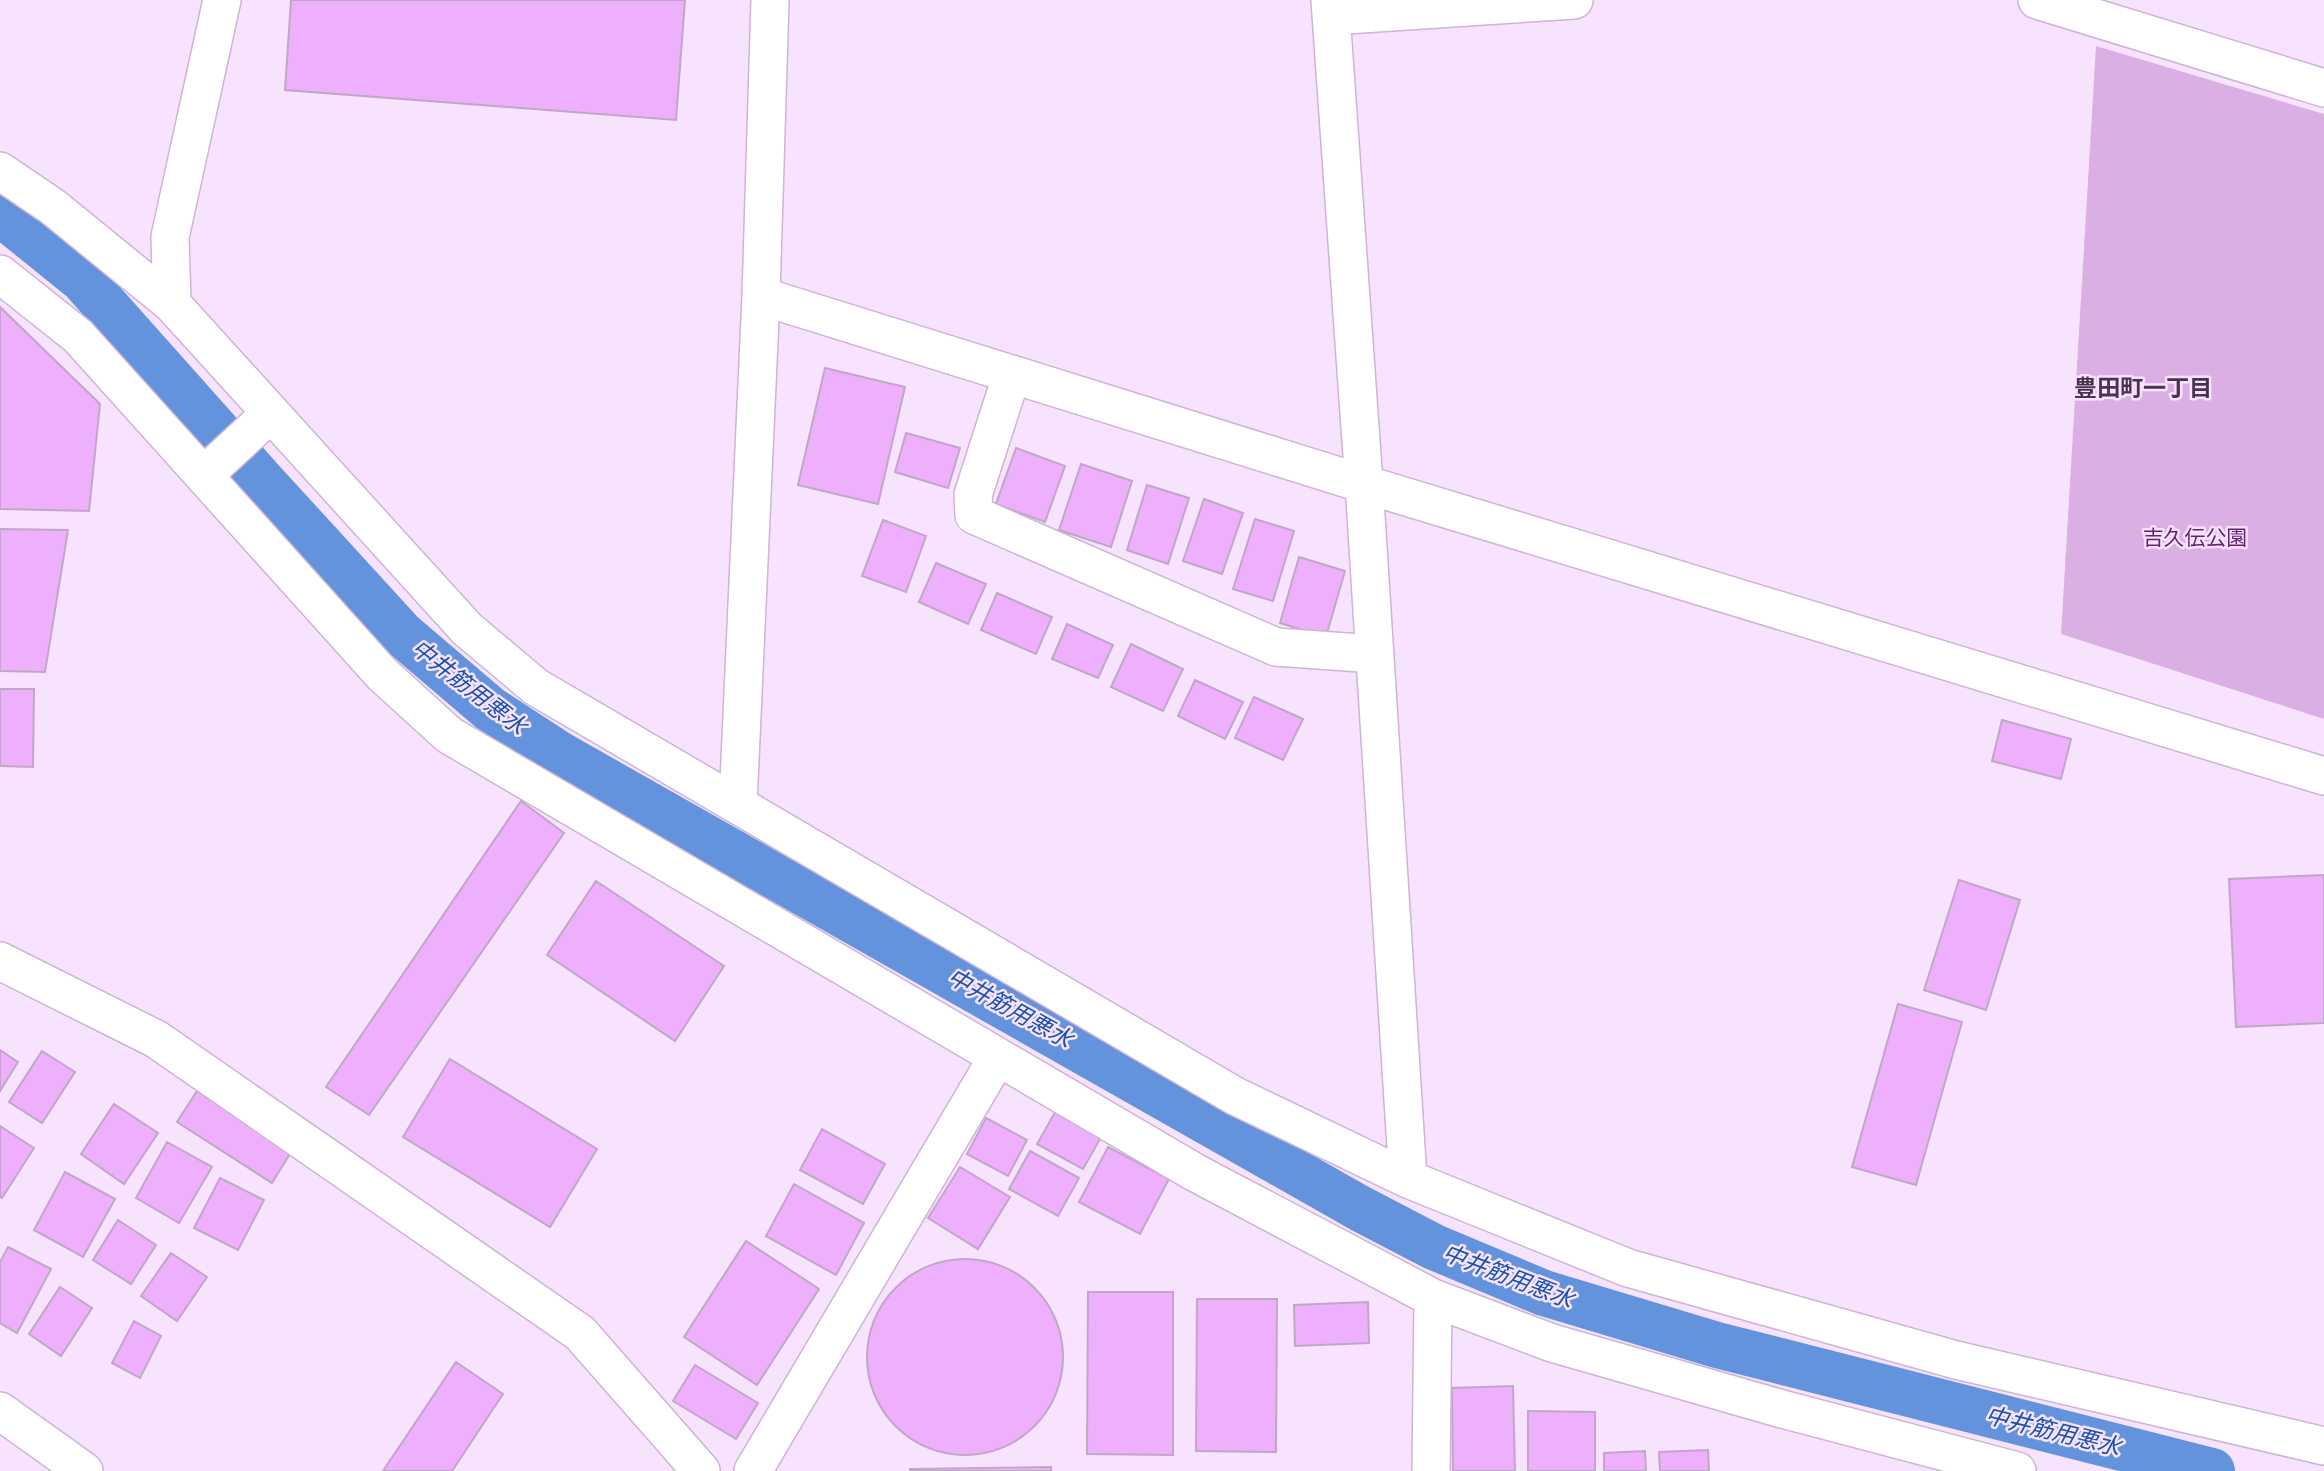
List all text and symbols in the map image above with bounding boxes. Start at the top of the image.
district label: 豊田町一丁目 [2074,375,2212,402]
park label: 吉久伝公園 [2143,526,2248,550]
water label: 中井筋用悪水 [406,634,534,742]
water label: 中井筋用悪水 [943,963,1079,1055]
water label: 中井筋用悪水 [1439,1239,1580,1315]
water label: 中井筋用悪水 [1983,1402,2126,1462]

